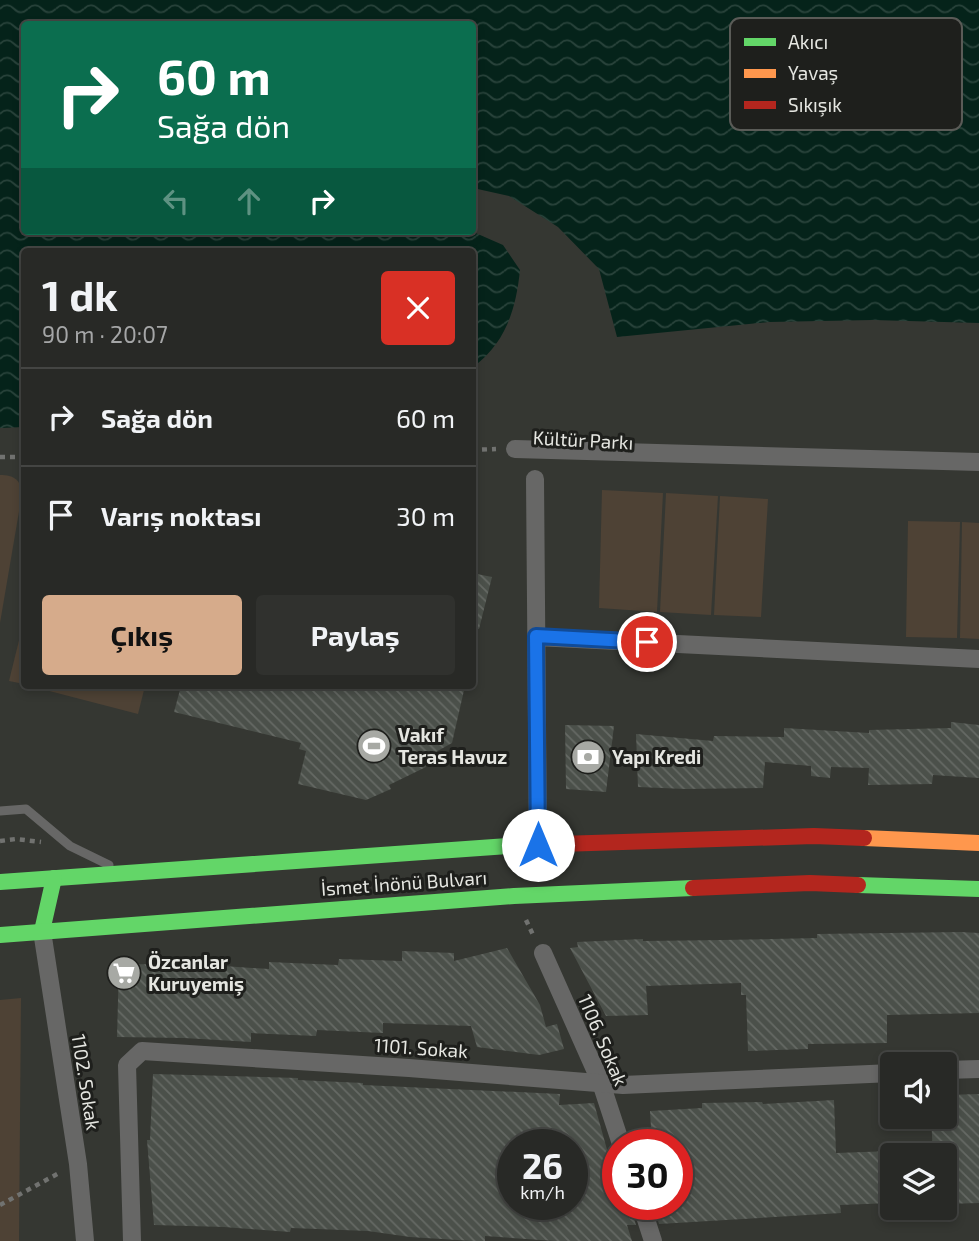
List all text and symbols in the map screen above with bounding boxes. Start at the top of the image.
legend [730,18,962,130]
text: Akıcı [788,30,828,53]
text: 60 m [157,46,271,105]
icon: right [42,49,133,140]
text: Yavaş [788,61,838,85]
text: Sıkışık [788,93,842,117]
text: Sağa dön [157,106,290,144]
icon: left [157,182,195,220]
icon: ahead [230,182,268,220]
icon: right [303,182,341,220]
text: 1 dk [42,269,118,319]
button: close [381,271,455,345]
text: 90 m · 20:07 [42,320,168,348]
icon: right [42,398,80,436]
text: Sağa dön [101,402,213,433]
text: 60 m [396,402,455,433]
street label: Kültür Parkı [532,425,634,454]
icon: arrive [42,496,80,534]
text: Varış noktası [101,500,261,531]
text: 30 m [396,500,455,531]
button: Çıkış [42,595,242,675]
button: Paylaş [256,595,455,675]
pin [617,612,677,672]
icon: arrive [628,623,666,661]
place label: Vakıf Teras Havuz [398,723,507,768]
sports icon: Vakıf Teras Havuz [355,727,393,765]
bank icon: Yapı Kredi [569,738,607,776]
place label: Yapı Kredi [612,745,701,768]
position arrow [501,808,575,882]
street label: İsmet İnönü Bulvarı [320,865,488,900]
place label: Özcanlar Kuruyemiş [148,950,244,996]
supermarket icon: Özcanlar Kuruyemiş [105,954,143,992]
street label: 1106. Sokak [574,991,633,1089]
street label: 1102. Sokak [68,1032,105,1132]
street label: 1101. Sokak [373,1033,469,1062]
map controls [880,1052,957,1220]
button: sound [880,1052,957,1129]
speed limit sign: 30 [602,1129,693,1220]
button: layers [880,1143,957,1220]
text: 26 [522,1144,563,1186]
text: km/h [520,1181,565,1203]

